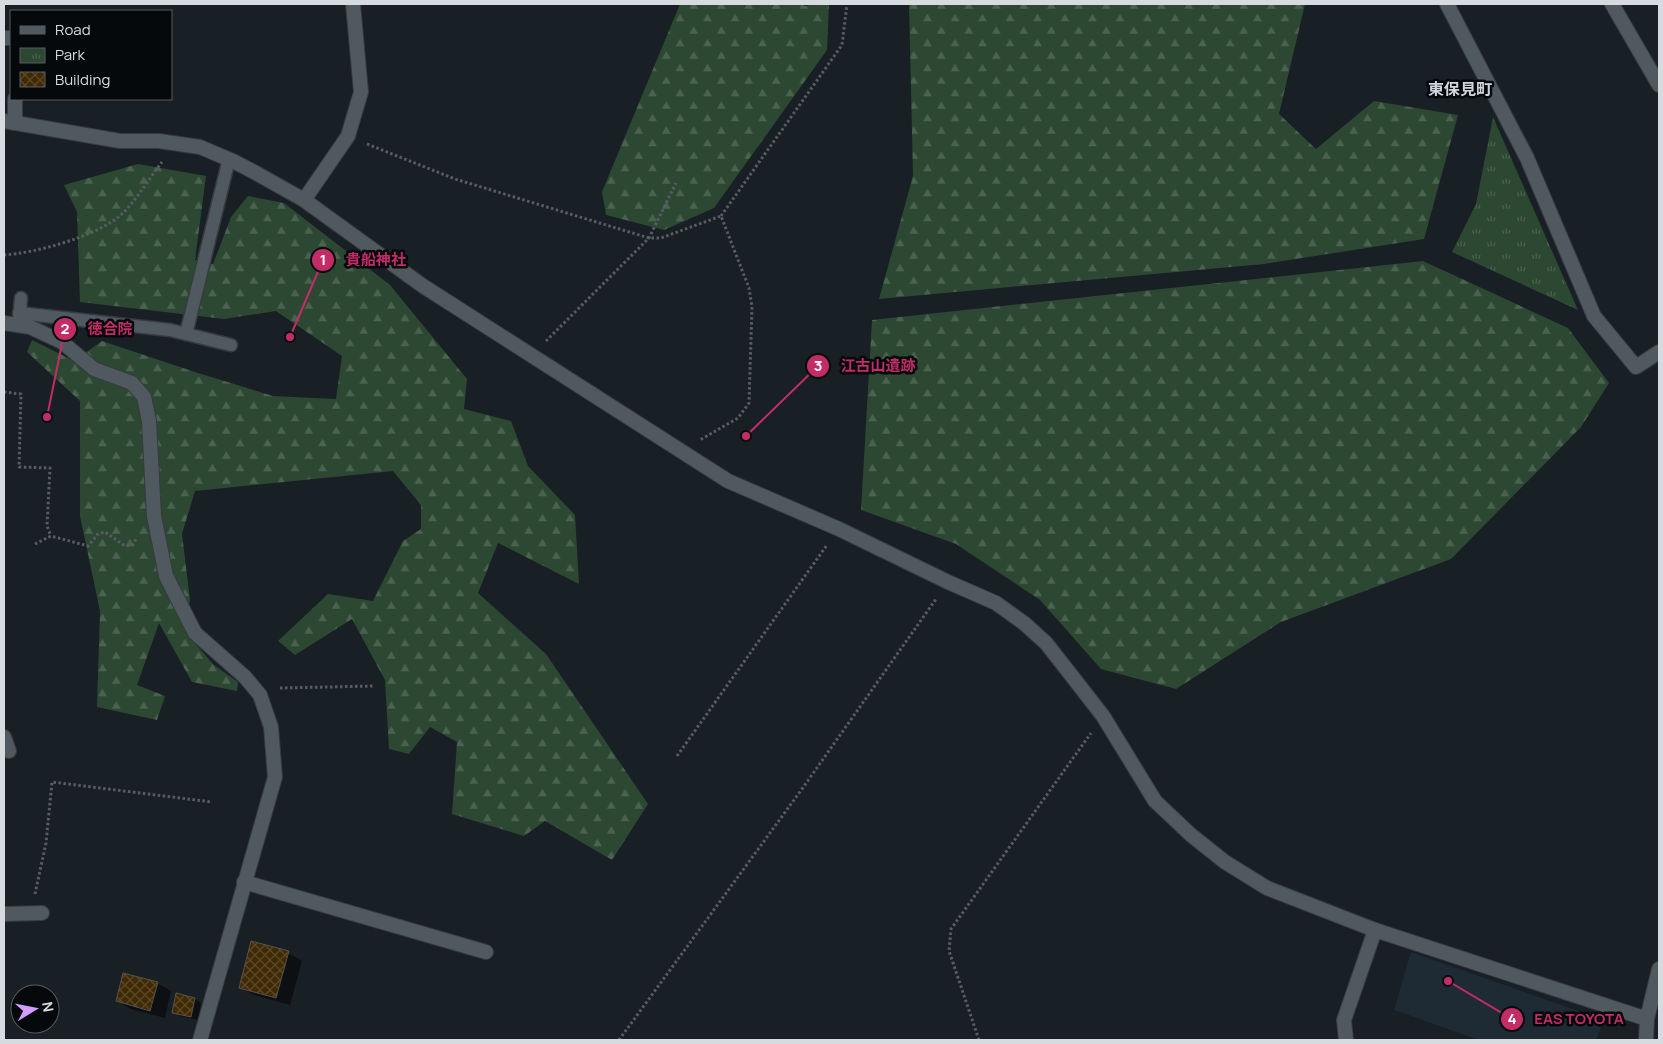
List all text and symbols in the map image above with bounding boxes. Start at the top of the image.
legend [10,10,172,100]
text: Road [55,19,91,40]
text: Park [55,44,85,65]
text: Building [55,69,110,90]
district label: 東保見町 [1428,78,1492,100]
callout: 貴船神社 [311,245,416,275]
text: 1 [320,249,326,270]
text: 貴船神社 [346,249,406,270]
callout: 徳合院 [53,314,143,344]
text: 2 [61,318,70,339]
text: 徳合院 [87,318,133,339]
callout: 江古山遺跡 [805,351,925,381]
text: 3 [814,355,822,376]
text: 江古山遺跡 [840,355,916,376]
north arrow [10,984,60,1034]
text: N [38,1000,59,1013]
callout: EAS TOYOTA [1499,1004,1634,1034]
text: 4 [1507,1008,1517,1029]
text: EAS TOYOTA [1534,1008,1624,1029]

